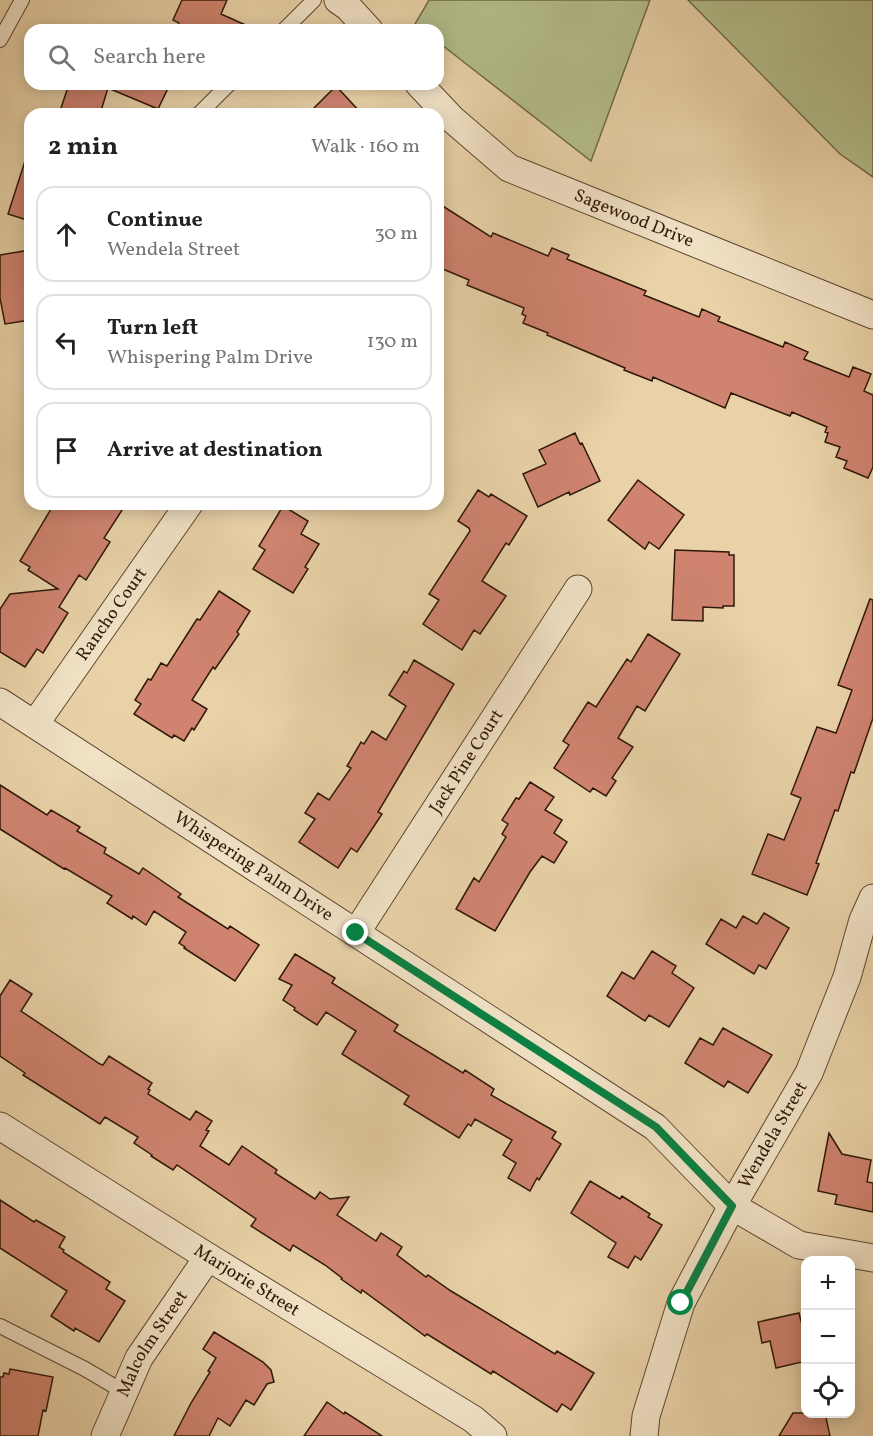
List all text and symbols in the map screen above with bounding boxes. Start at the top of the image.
search box [24,24,444,90]
icon: search [45,41,78,74]
text: Search here [93,42,206,73]
text: 2 min [48,129,118,165]
text: Walk · 160 m [311,133,420,161]
street label: Sagewood Drive [570,183,698,254]
text: Continue [107,205,203,236]
icon: ahead [50,218,83,251]
text: 30 m [374,220,418,248]
text: Wendela Street [107,236,240,264]
text: Turn left [107,313,198,344]
icon: left [50,326,83,359]
text: 130 m [367,328,418,356]
text: Whispering Palm Drive [107,344,313,372]
icon: arrive [50,434,83,467]
text: Arrive at destination [107,435,323,466]
street label: Rancho Court [70,562,153,666]
street label: Jack Pine Court [424,704,510,819]
street label: Whispering Palm Drive [169,805,338,927]
route end [342,919,368,945]
street label: Wendela Street [732,1077,814,1193]
street label: Marjorie Street [189,1238,304,1323]
map controls [801,1256,855,1418]
button: + [801,1256,855,1310]
street label: Malcolm Street [111,1285,194,1401]
route start [667,1289,693,1315]
button: − [801,1310,855,1364]
button: locate [801,1364,855,1418]

